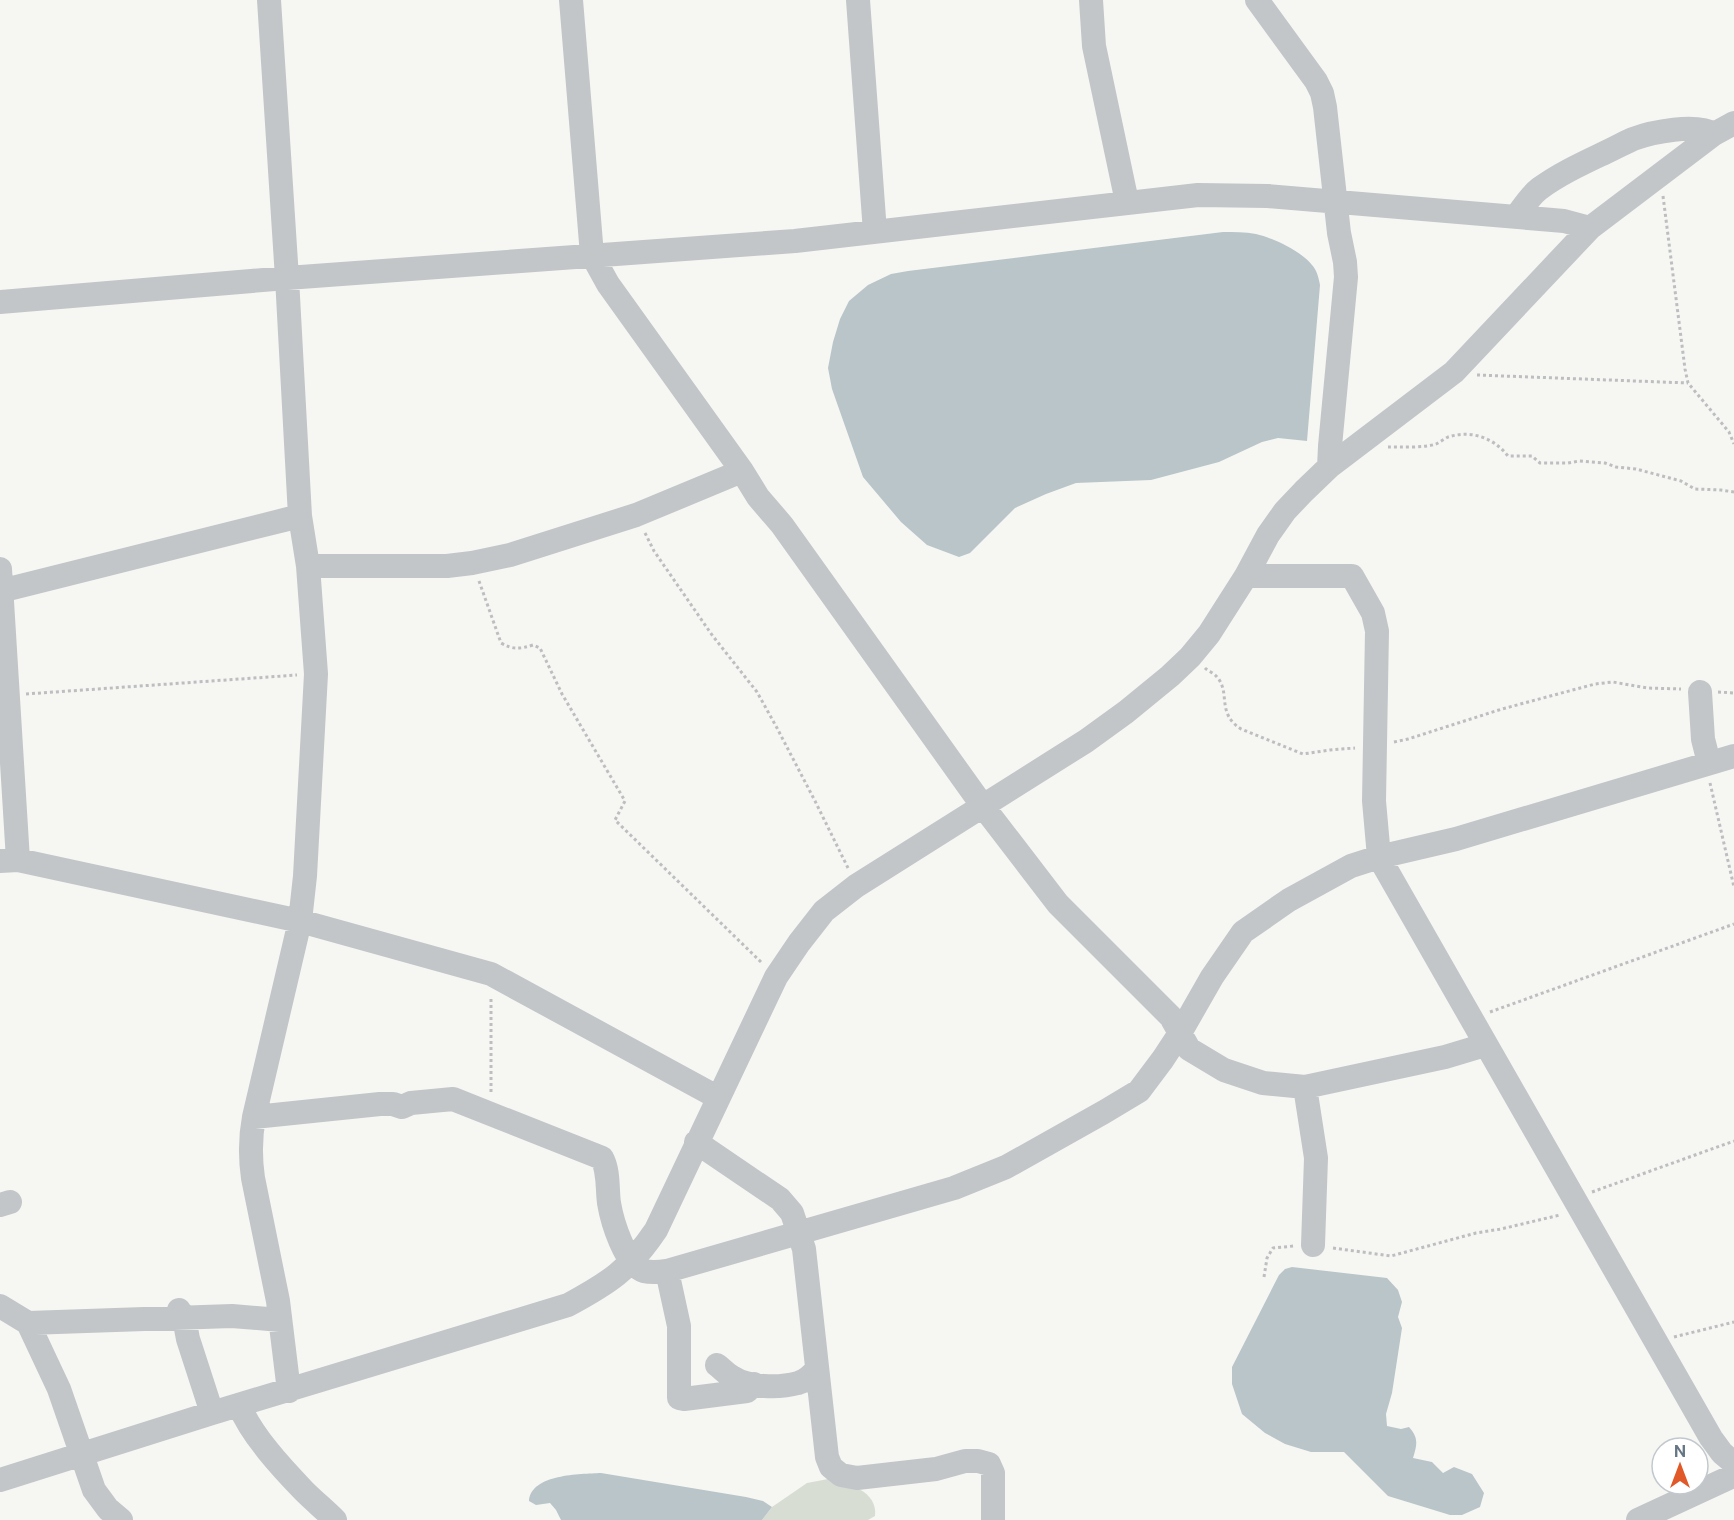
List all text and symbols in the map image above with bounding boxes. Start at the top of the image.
north arrow [1650,1436,1710,1496]
text: N [1674,1442,1686,1461]

